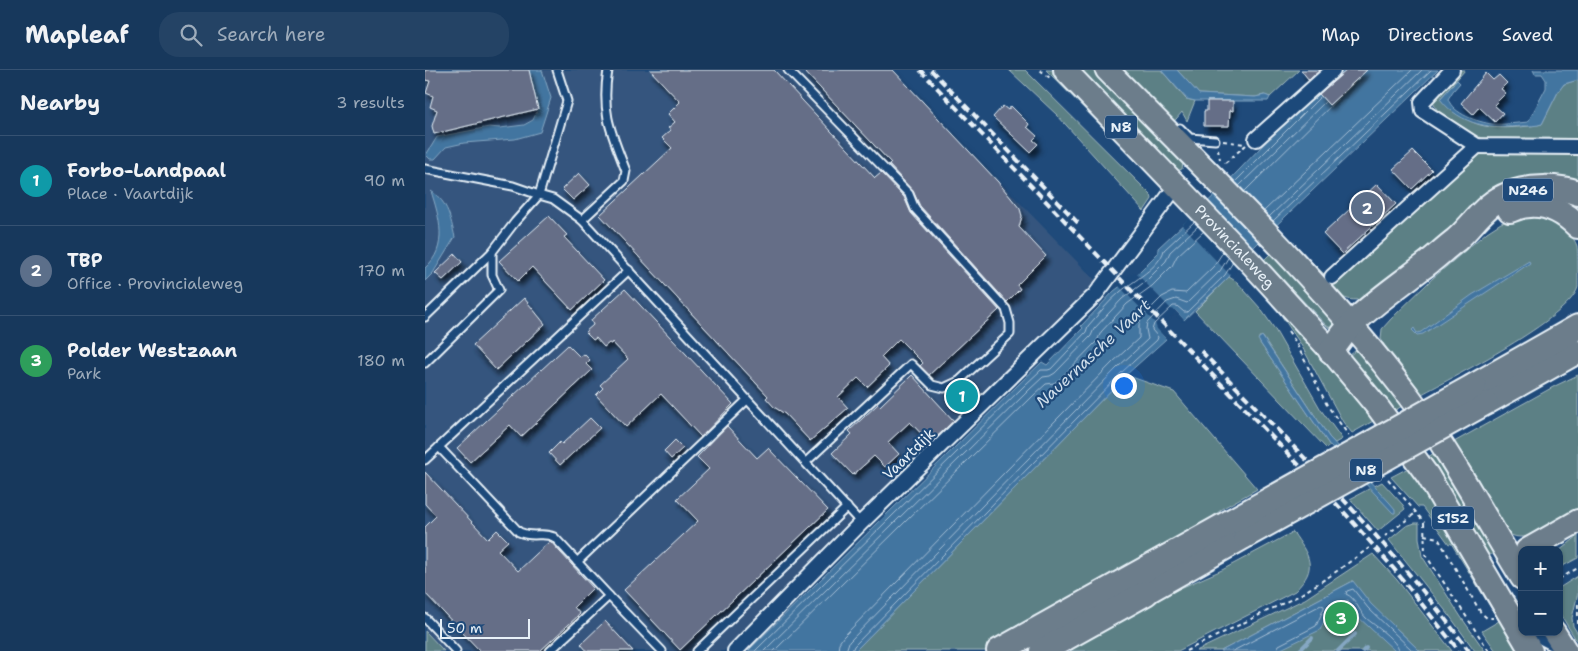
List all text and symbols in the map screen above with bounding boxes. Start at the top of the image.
search box [159,12,509,57]
text: Mapleaf [25,19,129,51]
icon: search [177,21,205,49]
text: Search here [217,22,325,47]
text: Map [1322,23,1360,47]
text: Directions [1388,23,1474,47]
text: Saved [1502,23,1553,47]
text: Nearby [20,89,100,117]
text: 3 results [336,92,405,113]
road number: N8 [1105,116,1137,138]
text: Forbo-Landpaal [67,158,226,183]
text: 1 [32,170,40,191]
text: 90 m [364,170,405,191]
road number: N246 [1503,178,1553,202]
text: Place · Vaartdijk [67,183,194,204]
pin: 2 [1351,189,1383,227]
street label: Provincialeweg [1190,200,1279,293]
text: TBP [67,248,103,273]
text: 2 [30,260,42,281]
text: 170 m [358,260,405,281]
text: Office · Provincialeweg [67,273,243,294]
water label: Nauernasche Vaart [1031,295,1155,412]
text: Polder Westzaan [67,338,237,363]
text: 3 [30,350,42,371]
text: 180 m [357,350,405,371]
text: Park [67,363,101,384]
your location [1111,373,1137,399]
pin: 1 [946,377,978,415]
street label: Vaartdijk [878,424,940,484]
road number: N8 [1350,458,1382,482]
road number: S152 [1432,506,1474,529]
map controls [1518,546,1563,636]
button: + [1518,546,1563,591]
button: − [1518,591,1563,636]
pin: 3 [1325,599,1357,637]
scale bar [440,616,530,639]
text: 50 m [447,619,482,637]

